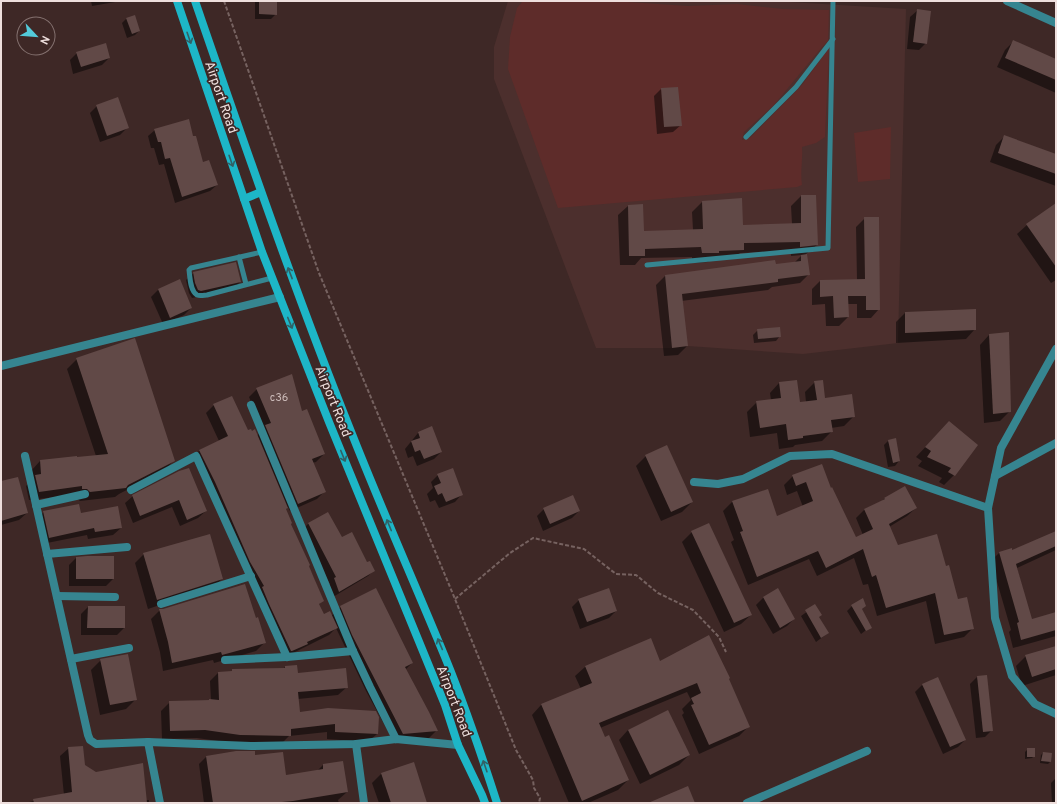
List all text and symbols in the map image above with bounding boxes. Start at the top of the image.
north arrow [16,16,56,56]
one-way arrow [186,32,194,44]
text: N [36,33,52,47]
street label: Airport Road [200,60,240,136]
one-way arrow [228,154,235,167]
one-way arrow [286,268,294,280]
one-way arrow [286,316,294,328]
street label: Airport Road [311,364,354,440]
house number: c36 [270,391,288,405]
one-way arrow [340,450,348,462]
one-way arrow [385,519,392,531]
one-way arrow [436,639,443,651]
street label: Airport Road [432,664,474,740]
one-way arrow [481,760,489,772]

